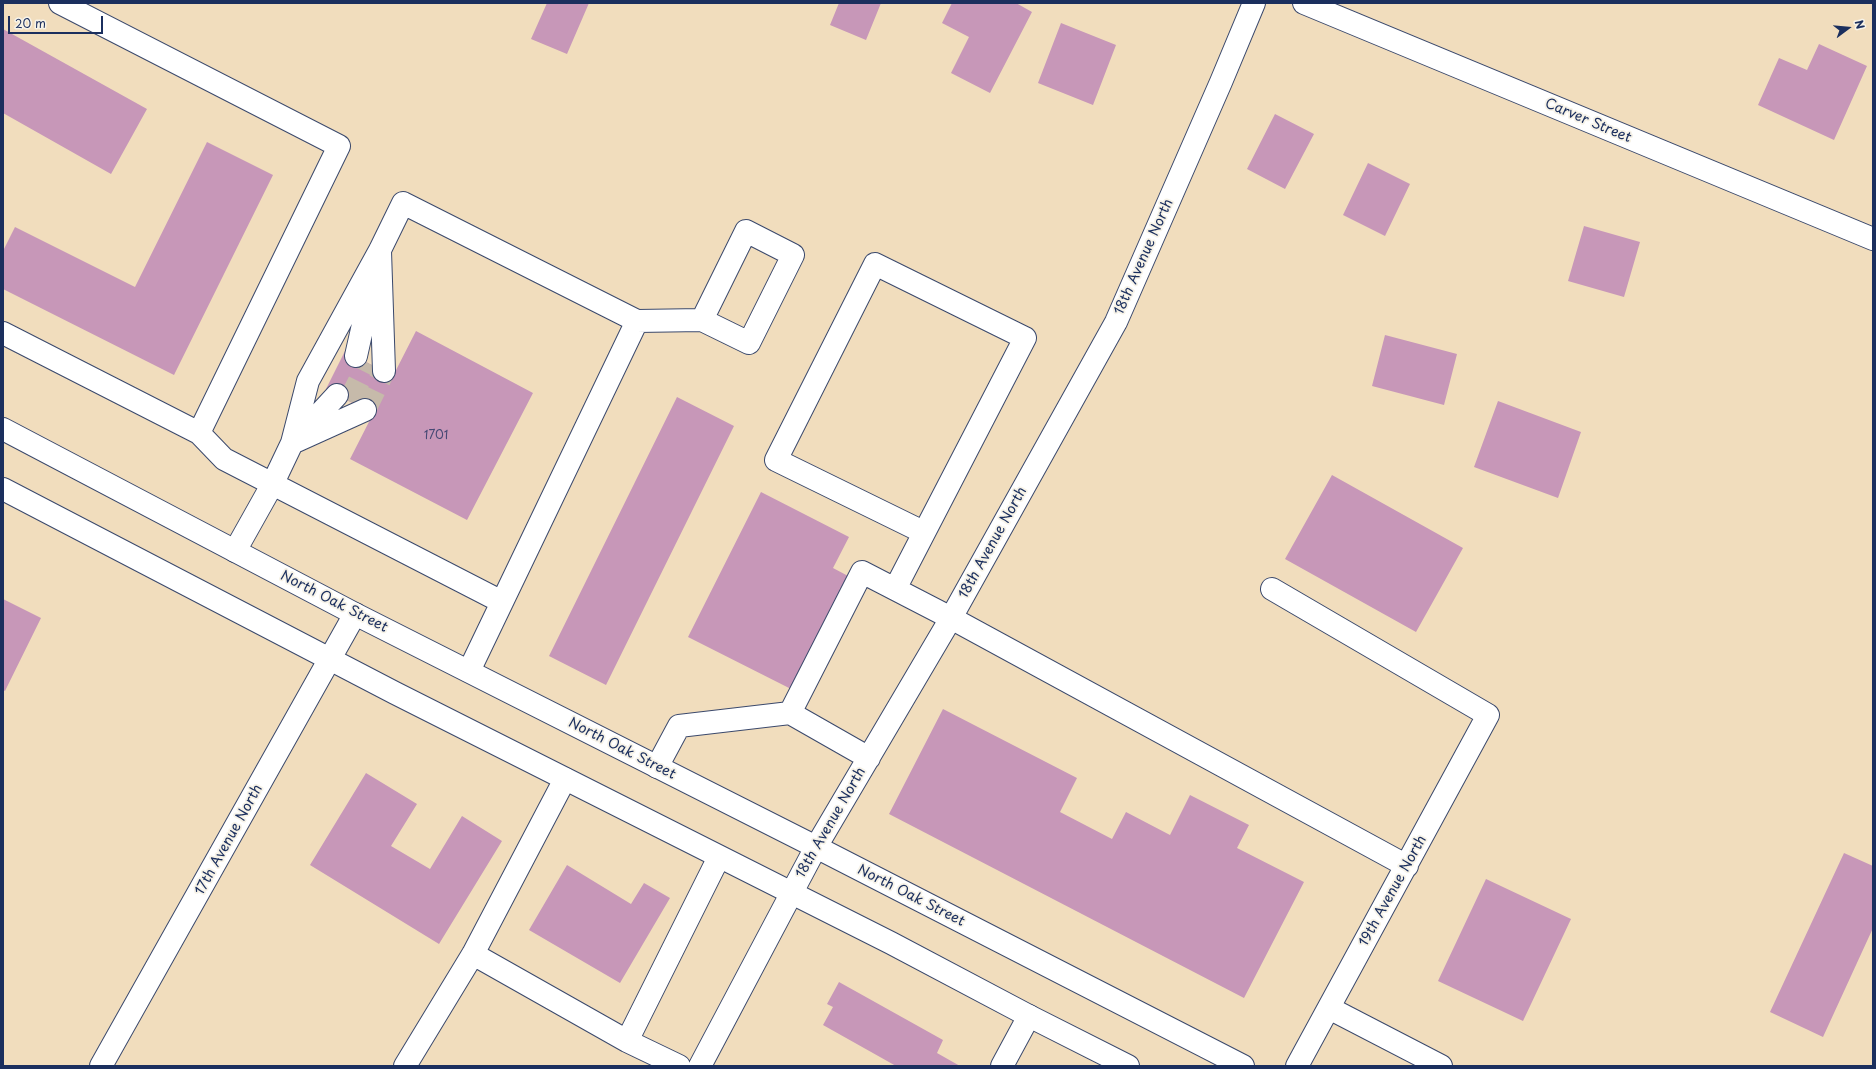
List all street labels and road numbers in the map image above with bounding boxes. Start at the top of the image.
street label: Carver Street [1542,95,1634,147]
street label: 18th Avenue North [1111,196,1177,318]
street label: 18th Avenue North [955,484,1031,602]
street label: North Oak Street [277,568,391,636]
street label: North Oak Street [565,715,679,783]
street label: 18th Avenue North [792,765,870,881]
street label: 17th Avenue North [192,782,266,898]
street label: 19th Avenue North [1356,833,1430,949]
street label: North Oak Street [854,862,968,930]

